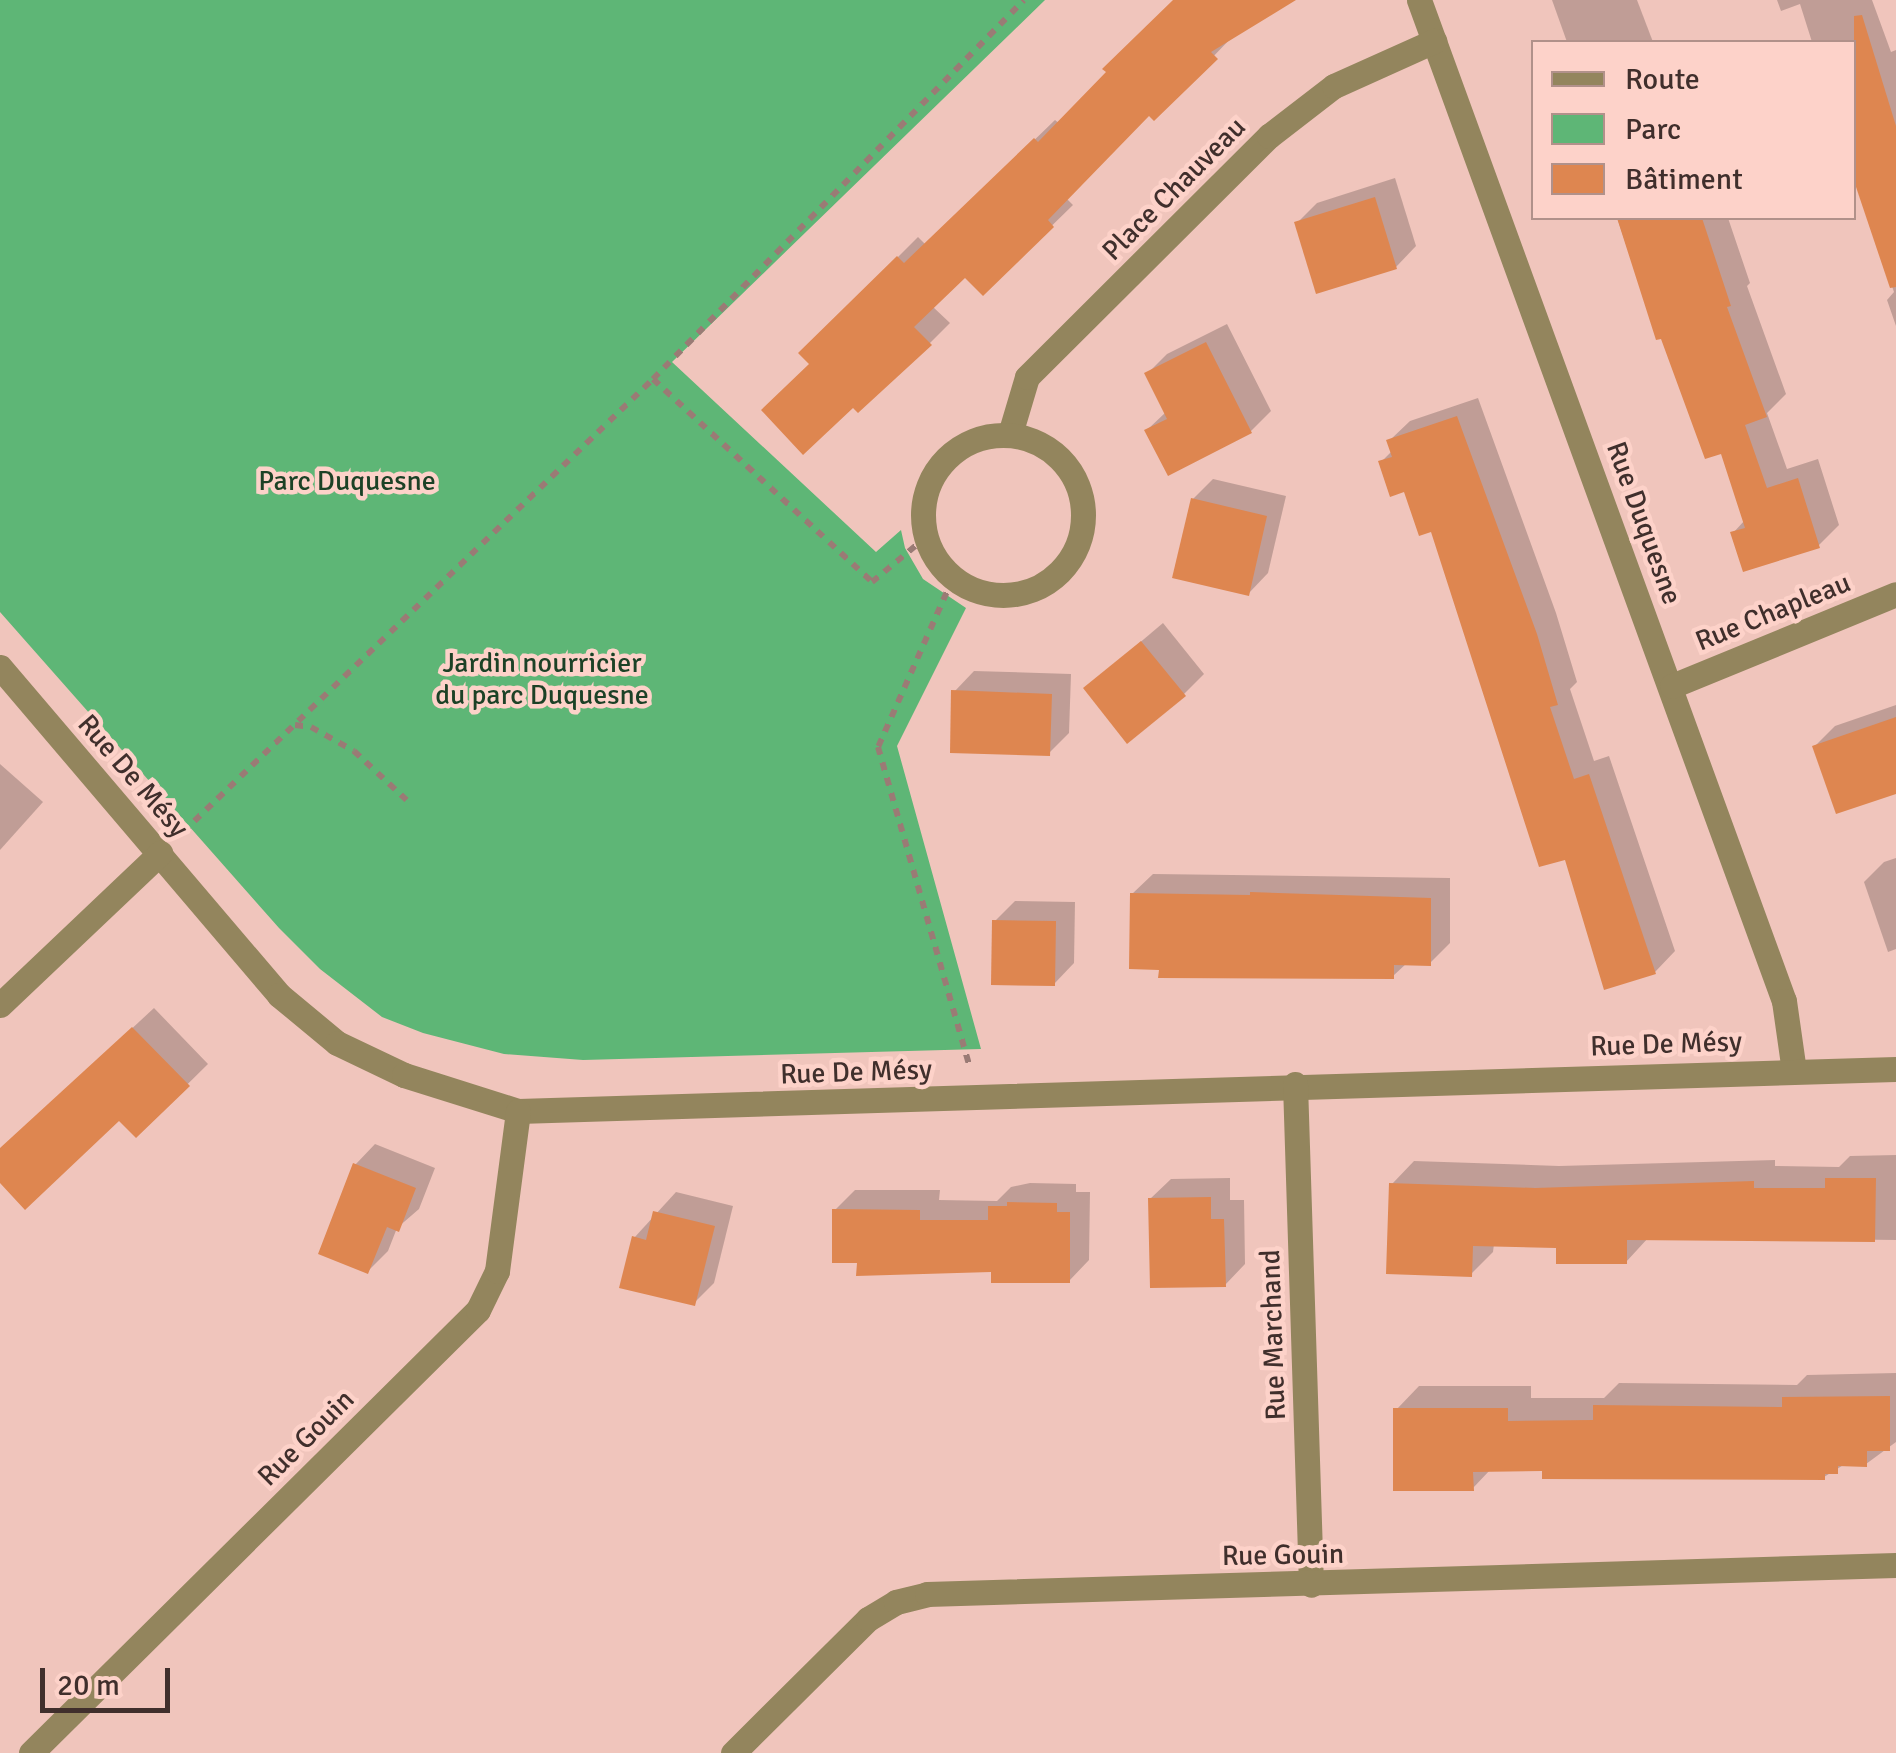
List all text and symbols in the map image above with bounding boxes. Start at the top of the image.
legend [1531,40,1856,220]
text: Route [1625,61,1700,98]
street label: Place Chauveau [1095,110,1253,268]
text: Parc [1625,111,1681,148]
text: Bâtiment [1625,161,1743,198]
street label: Rue Duquesne [1599,437,1689,609]
park label: Parc Duquesne [258,464,436,498]
street label: Rue Chapleau [1691,566,1855,658]
park label: Jardin nourricier du parc Duquesne [435,646,649,712]
street label: Rue De Mésy [70,708,196,844]
street label: Rue De Mésy [1590,1025,1742,1063]
street label: Rue De Mésy [780,1053,932,1091]
street label: Rue Marchand [1253,1249,1293,1421]
street label: Rue Gouin [251,1383,361,1493]
street label: Rue Gouin [1222,1537,1344,1573]
scale bar [45,1648,175,1710]
text: 20 m [57,1667,120,1704]

